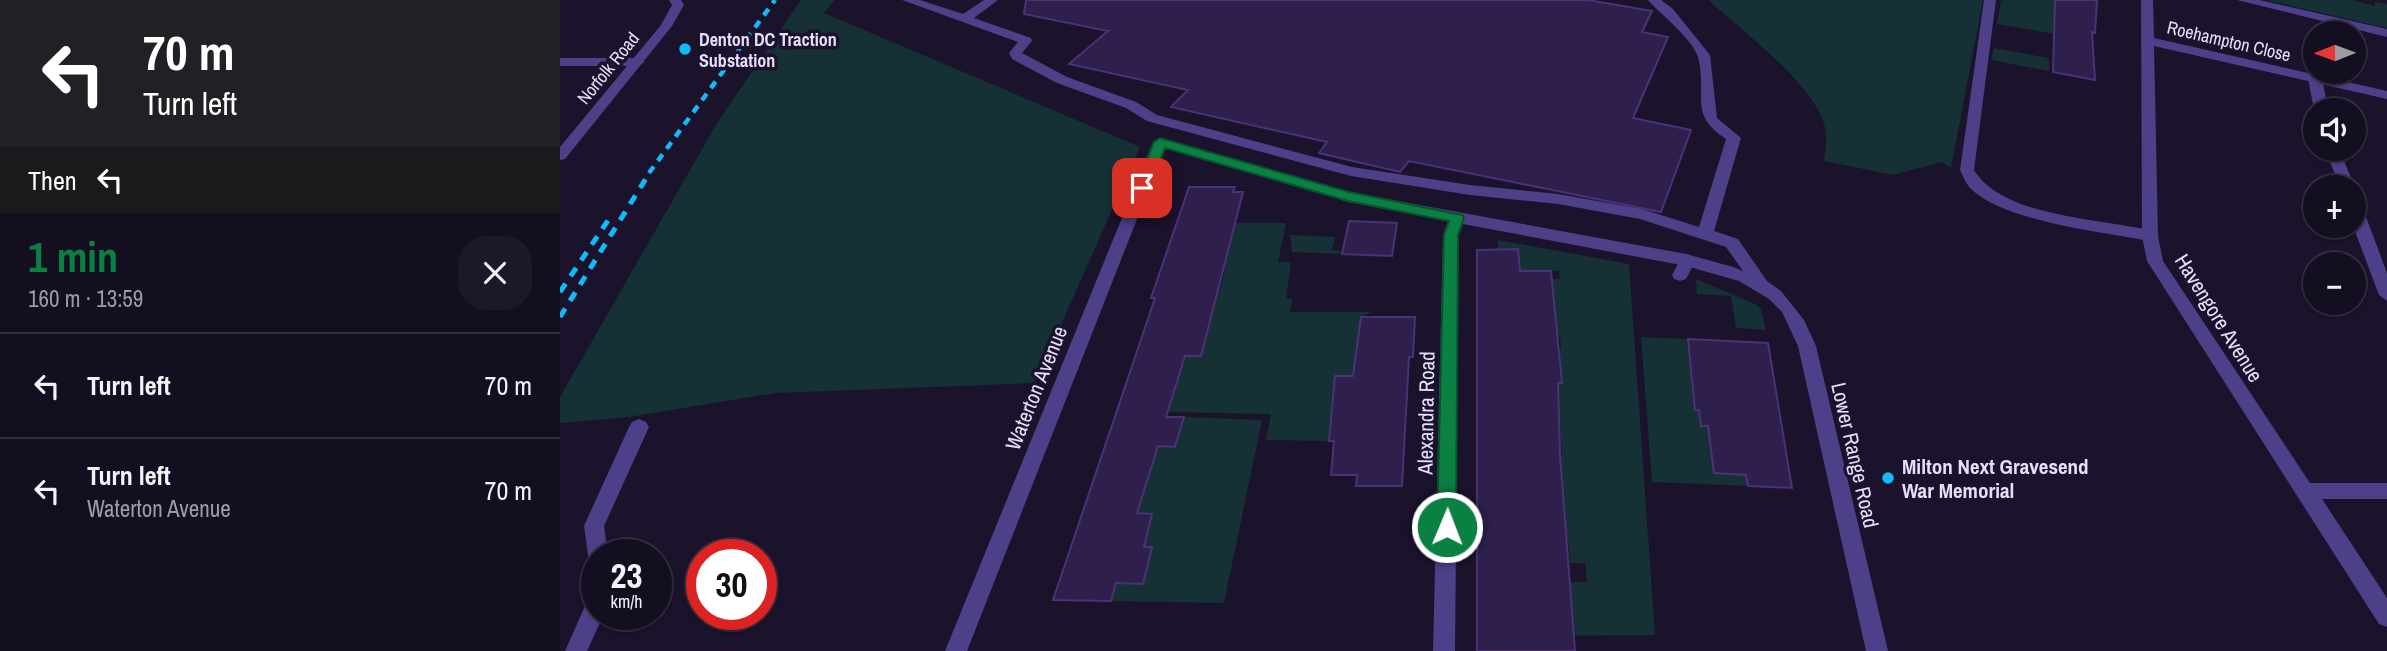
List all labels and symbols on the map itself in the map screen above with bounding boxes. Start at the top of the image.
street label: Roehampton Close [2165,15,2293,67]
north arrow [2303,21,2366,84]
street label: Norfolk Road [571,27,645,109]
place label: Denton DC Traction Substation [699,27,837,73]
marker: Denton DC Traction Substation [677,41,693,57]
pin [1112,158,1172,218]
street label: Havengore Avenue [2168,248,2270,388]
street label: Waterton Avenue [998,322,1074,454]
street label: Alexandra Road [1410,351,1442,476]
street label: Lower Range Road [1824,379,1886,531]
place label: Milton Next Gravesend War Memorial [1902,452,2089,505]
marker: Milton Next Gravesend War Memorial [1880,470,1896,486]
position arrow [1410,490,1484,564]
speed limit sign: 30 [686,539,777,630]

